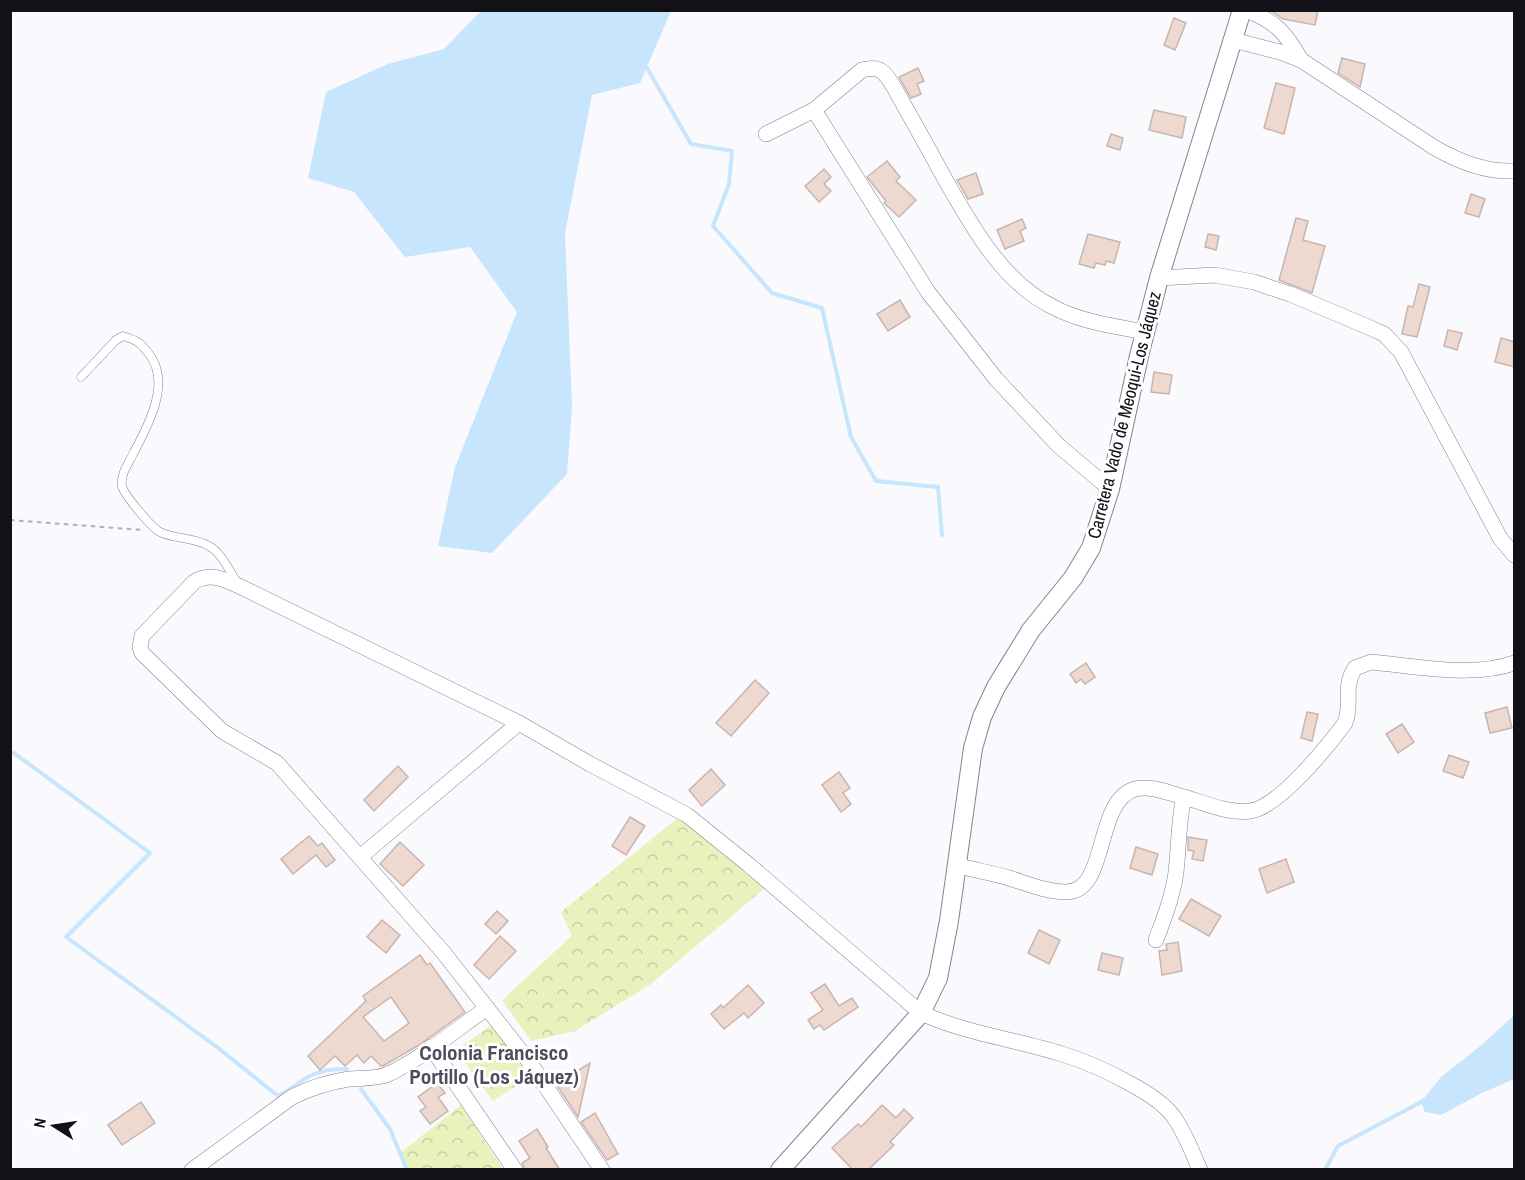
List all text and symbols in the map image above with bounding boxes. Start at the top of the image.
street label: Carretera Vado de Meoqui-Los Jáquez [1081,289,1167,541]
district label: Colonia Francisco Portillo (Los Jáquez) [409,1038,579,1091]
north arrow [24,1096,84,1156]
text: N [28,1116,51,1130]

